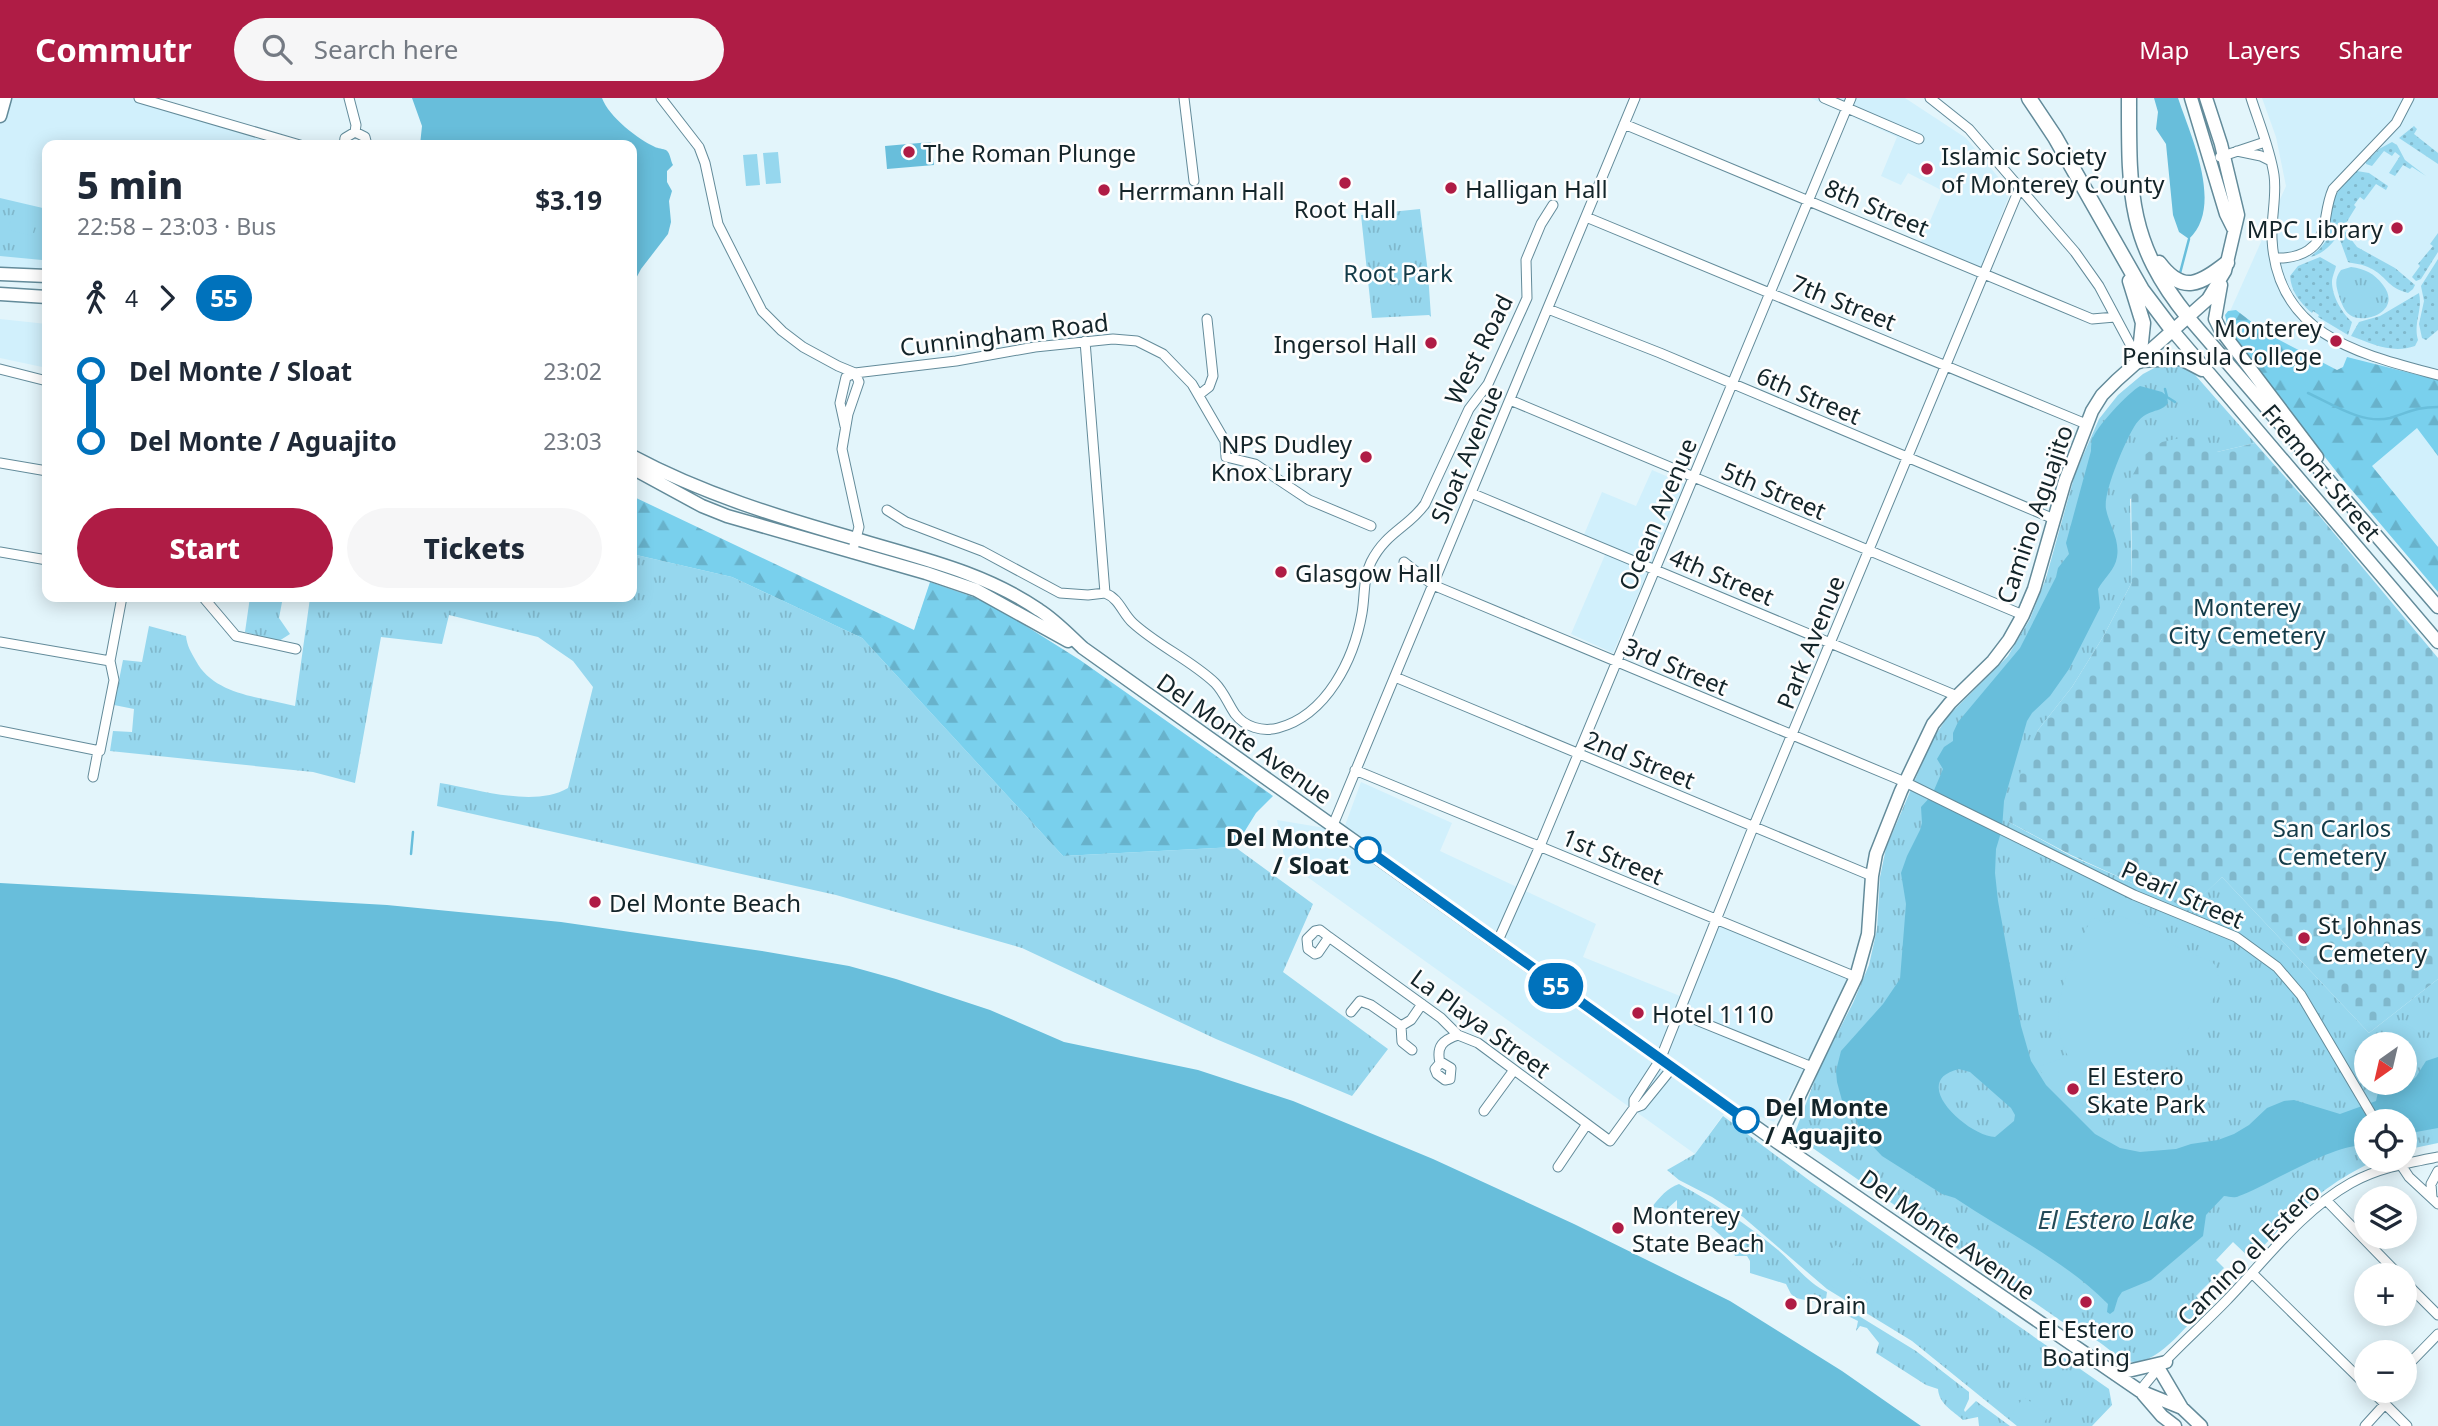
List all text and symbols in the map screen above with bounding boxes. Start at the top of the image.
search box [234,18,724,81]
text: Commutr [35,27,192,72]
icon: search [258,30,296,68]
text: Search here [314,31,458,67]
text: Map [2139,33,2189,66]
text: Layers [2227,33,2301,66]
text: Share [2339,33,2403,66]
place label: The Roman Plunge [923,136,1136,169]
place label: Islamic Society of Monterey County [1941,139,2165,200]
marker: The Roman Plunge [901,144,917,160]
text: 5 min [77,158,183,210]
marker: Islamic Society of Monterey County [1919,161,1935,177]
street label: 8th Street [1820,170,1935,244]
place label: Halligan Hall [1465,172,1608,205]
place label: Herrmann Hall [1118,174,1285,207]
marker: Root Hall [1337,175,1353,191]
marker: Halligan Hall [1443,180,1459,196]
text: $3.19 [535,182,602,218]
marker: Herrmann Hall [1096,182,1112,198]
place label: Root Hall [1294,192,1396,225]
text: 22:58 – 23:03 · Bus [77,210,276,242]
place label: MPC Library [2247,212,2384,245]
marker: MPC Library [2389,220,2405,236]
park label: Root Park [1343,256,1453,289]
street label: 7th Street [1787,266,1902,338]
icon: walk [77,279,115,317]
icon: forward [148,279,186,317]
text: 55 [210,281,238,314]
text: 4 [125,282,138,314]
street label: West Road [1436,288,1520,410]
street label: Cunningham Road [898,305,1110,363]
place label: Monterey Peninsula College [2122,311,2323,372]
place label: Ingersol Hall [1274,327,1417,360]
marker: Monterey Peninsula College [2328,333,2344,349]
marker: Ingersol Hall [1423,335,1439,351]
text: Del Monte / Sloat [129,353,352,389]
text: 23:02 [543,355,602,387]
street label: 6th Street [1752,358,1867,432]
street label: Sloat Avenue [1422,380,1510,528]
street label: Fremont Street [2255,397,2389,548]
street label: Camino Aguajito [1988,420,2080,608]
text: Del Monte / Aguajito [129,423,397,459]
text: 23:03 [543,425,602,457]
place label: NPS Dudley Knox Library [1211,427,1353,488]
street label: Ocean Avenue [1610,433,1704,595]
marker: NPS Dudley Knox Library [1358,449,1374,465]
street label: 5th Street [1717,453,1832,527]
button: Start [77,508,333,588]
button: Tickets [347,508,602,588]
street label: 4th Street [1665,539,1780,613]
place label: Glasgow Hall [1295,556,1441,589]
marker: Glasgow Hall [1273,564,1289,580]
street label: Park Avenue [1768,570,1852,714]
park label: Monterey City Cemetery [2168,590,2327,651]
street label: 3rd Street [1618,629,1734,703]
street label: Del Monte Avenue [1151,665,1339,811]
street label: 2nd Street [1580,722,1701,796]
park label: San Carlos Cemetery [2273,811,2391,872]
place label: Del Monte / Sloat [1226,820,1349,881]
street label: 1st Street [1557,820,1669,892]
marker: Del Monte / Sloat [1355,837,1381,863]
street label: Pearl Street [2117,852,2250,936]
place label: Del Monte Beach [609,886,801,919]
marker: Del Monte Beach [587,894,603,910]
place label: St Johnas Cemetery [2318,908,2428,969]
marker: St Johnas Cemetery [2296,930,2312,946]
street label: La Playa Street [1404,961,1558,1085]
line badge: 55 [1524,963,1588,1009]
text: 55 [1542,969,1570,1002]
place label: Hotel 1110 [1652,997,1774,1030]
marker: Hotel 1110 [1630,1005,1646,1021]
north arrow [2354,1032,2417,1096]
map controls [2354,1032,2417,1403]
place label: El Estero Skate Park [2087,1059,2206,1120]
marker: El Estero Skate Park [2065,1081,2081,1097]
place label: Del Monte / Aguajito [1765,1090,1888,1151]
marker: Del Monte / Aguajito [1733,1107,1759,1133]
button: locate [2354,1109,2417,1172]
street label: Del Monte Avenue [1854,1161,2042,1307]
street label: Camino el Estero [2169,1175,2327,1333]
button: layers [2354,1186,2417,1249]
place label: Monterey State Beach [1632,1198,1765,1259]
water label: El Estero Lake [2038,1201,2194,1237]
marker: Monterey State Beach [1610,1220,1626,1236]
button: + [2354,1263,2417,1326]
place label: Drain [1805,1288,1866,1321]
marker: El Estero Boating [2078,1294,2094,1310]
marker: Drain [1783,1296,1799,1312]
place label: El Estero Boating [2038,1312,2134,1373]
button: − [2354,1340,2417,1403]

